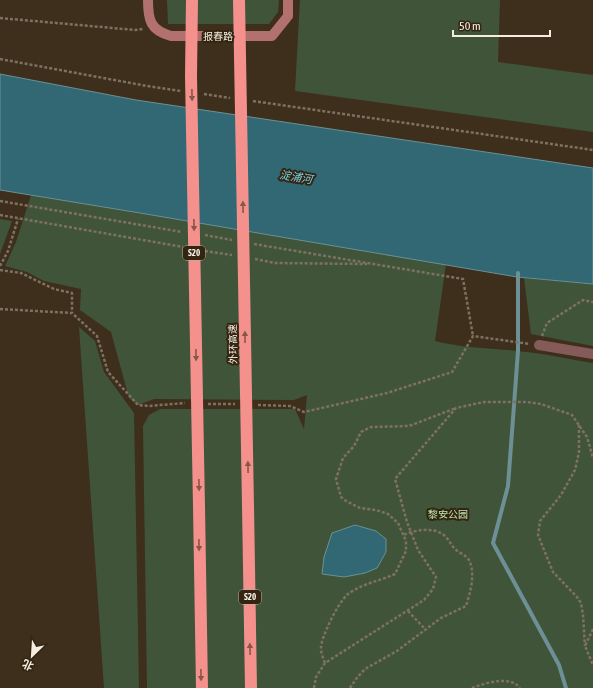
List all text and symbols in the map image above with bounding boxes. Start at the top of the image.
scale bar [453,12,550,38]
text: 50 m [459,19,481,33]
street label: 报春路 [203,31,233,42]
one-way arrow [188,89,195,101]
water label: 淀浦河 [279,168,315,186]
one-way arrow [240,200,246,213]
one-way arrow [191,219,197,232]
road number: S20 [183,246,205,260]
street label: 外环高速 [227,324,239,364]
one-way arrow [242,330,248,343]
one-way arrow [193,349,199,362]
one-way arrow [244,461,251,473]
one-way arrow [195,479,202,491]
park label: 黎安公园 [428,509,468,520]
one-way arrow [196,539,203,551]
road number: S20 [239,590,261,604]
north arrow [12,636,52,676]
one-way arrow [247,642,253,655]
text: 北 [20,657,35,673]
one-way arrow [198,669,204,682]

